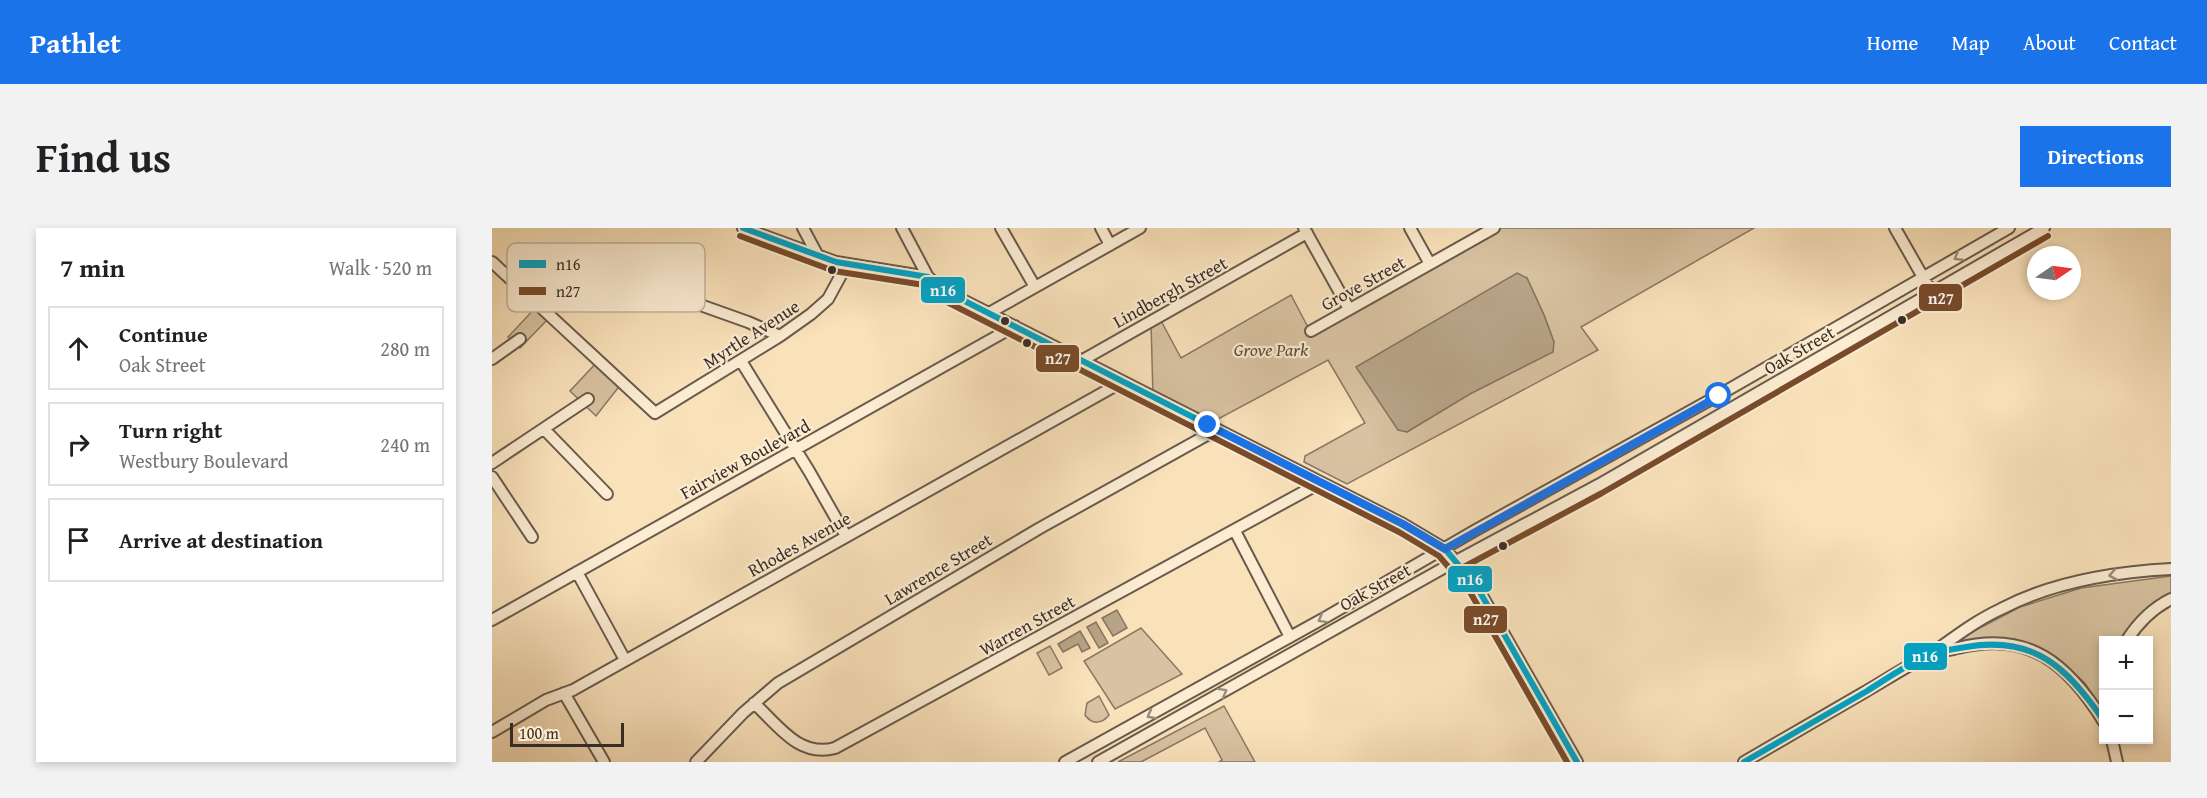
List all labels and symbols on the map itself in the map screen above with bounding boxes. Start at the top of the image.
legend [507,243,705,312]
north arrow [2027,246,2081,300]
street label: Grove Street [1316,248,1411,317]
street label: Lindbergh Street [1108,249,1233,335]
one-way arrow [1954,250,1964,261]
text: n16 [556,252,581,276]
unlabelled marker [826,264,838,276]
line badge: n16 [920,276,966,304]
text: n16 [930,278,956,302]
text: n27 [556,279,581,303]
line badge: n27 [1918,283,1963,312]
text: n27 [1928,286,1954,310]
street label: Myrtle Avenue [697,293,805,375]
unlabelled marker [1896,314,1908,326]
unlabelled marker [999,315,1011,327]
street label: Oak Street [1758,318,1840,381]
park label: Grove Park [1234,336,1309,363]
unlabelled marker [1021,337,1033,349]
line badge: n27 [1035,344,1080,373]
text: n27 [1045,346,1071,370]
route start [1705,382,1731,408]
route end [1194,411,1220,437]
street label: Fairview Boulevard [675,412,815,506]
street label: Rhodes Avenue [743,505,855,583]
street label: Lawrence Street [879,526,998,612]
unlabelled marker [1497,540,1509,552]
street label: Oak Street [1334,556,1416,618]
line badge: n16 [1447,565,1493,593]
text: n16 [1457,567,1483,591]
one-way arrow [2108,568,2118,581]
street label: Warren Street [974,587,1080,662]
line badge: n27 [1463,605,1508,634]
text: n27 [1473,607,1499,631]
one-way arrow [1317,612,1328,624]
line badge: n16 [1903,642,1948,671]
text: n16 [1912,644,1938,668]
one-way arrow [1216,688,1227,699]
one-way arrow [1147,708,1158,719]
scale bar [510,720,624,748]

